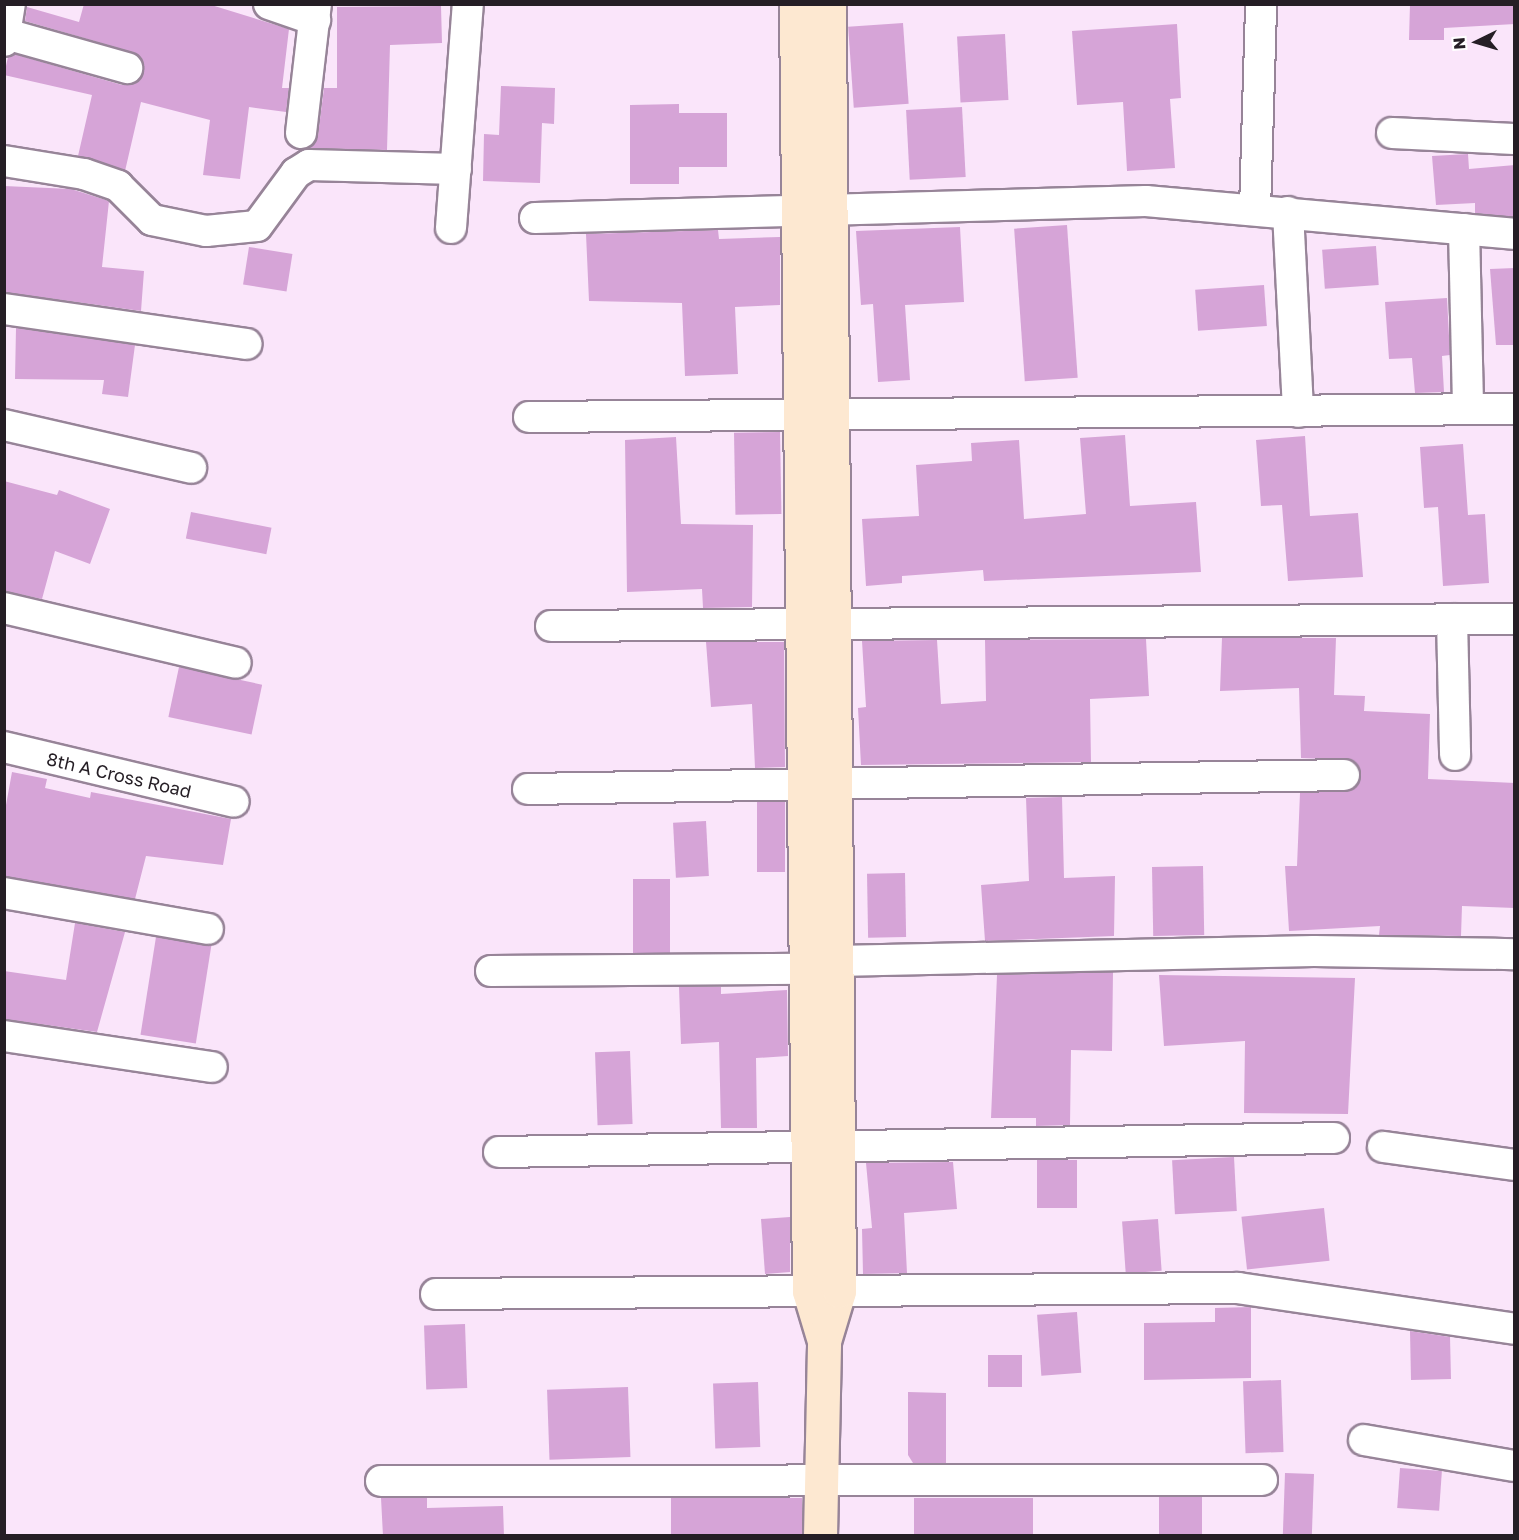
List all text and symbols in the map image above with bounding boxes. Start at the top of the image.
north arrow [1447,12,1507,72]
text: N [1449,37,1470,51]
street label: 8th A Cross Road [45,748,193,802]

